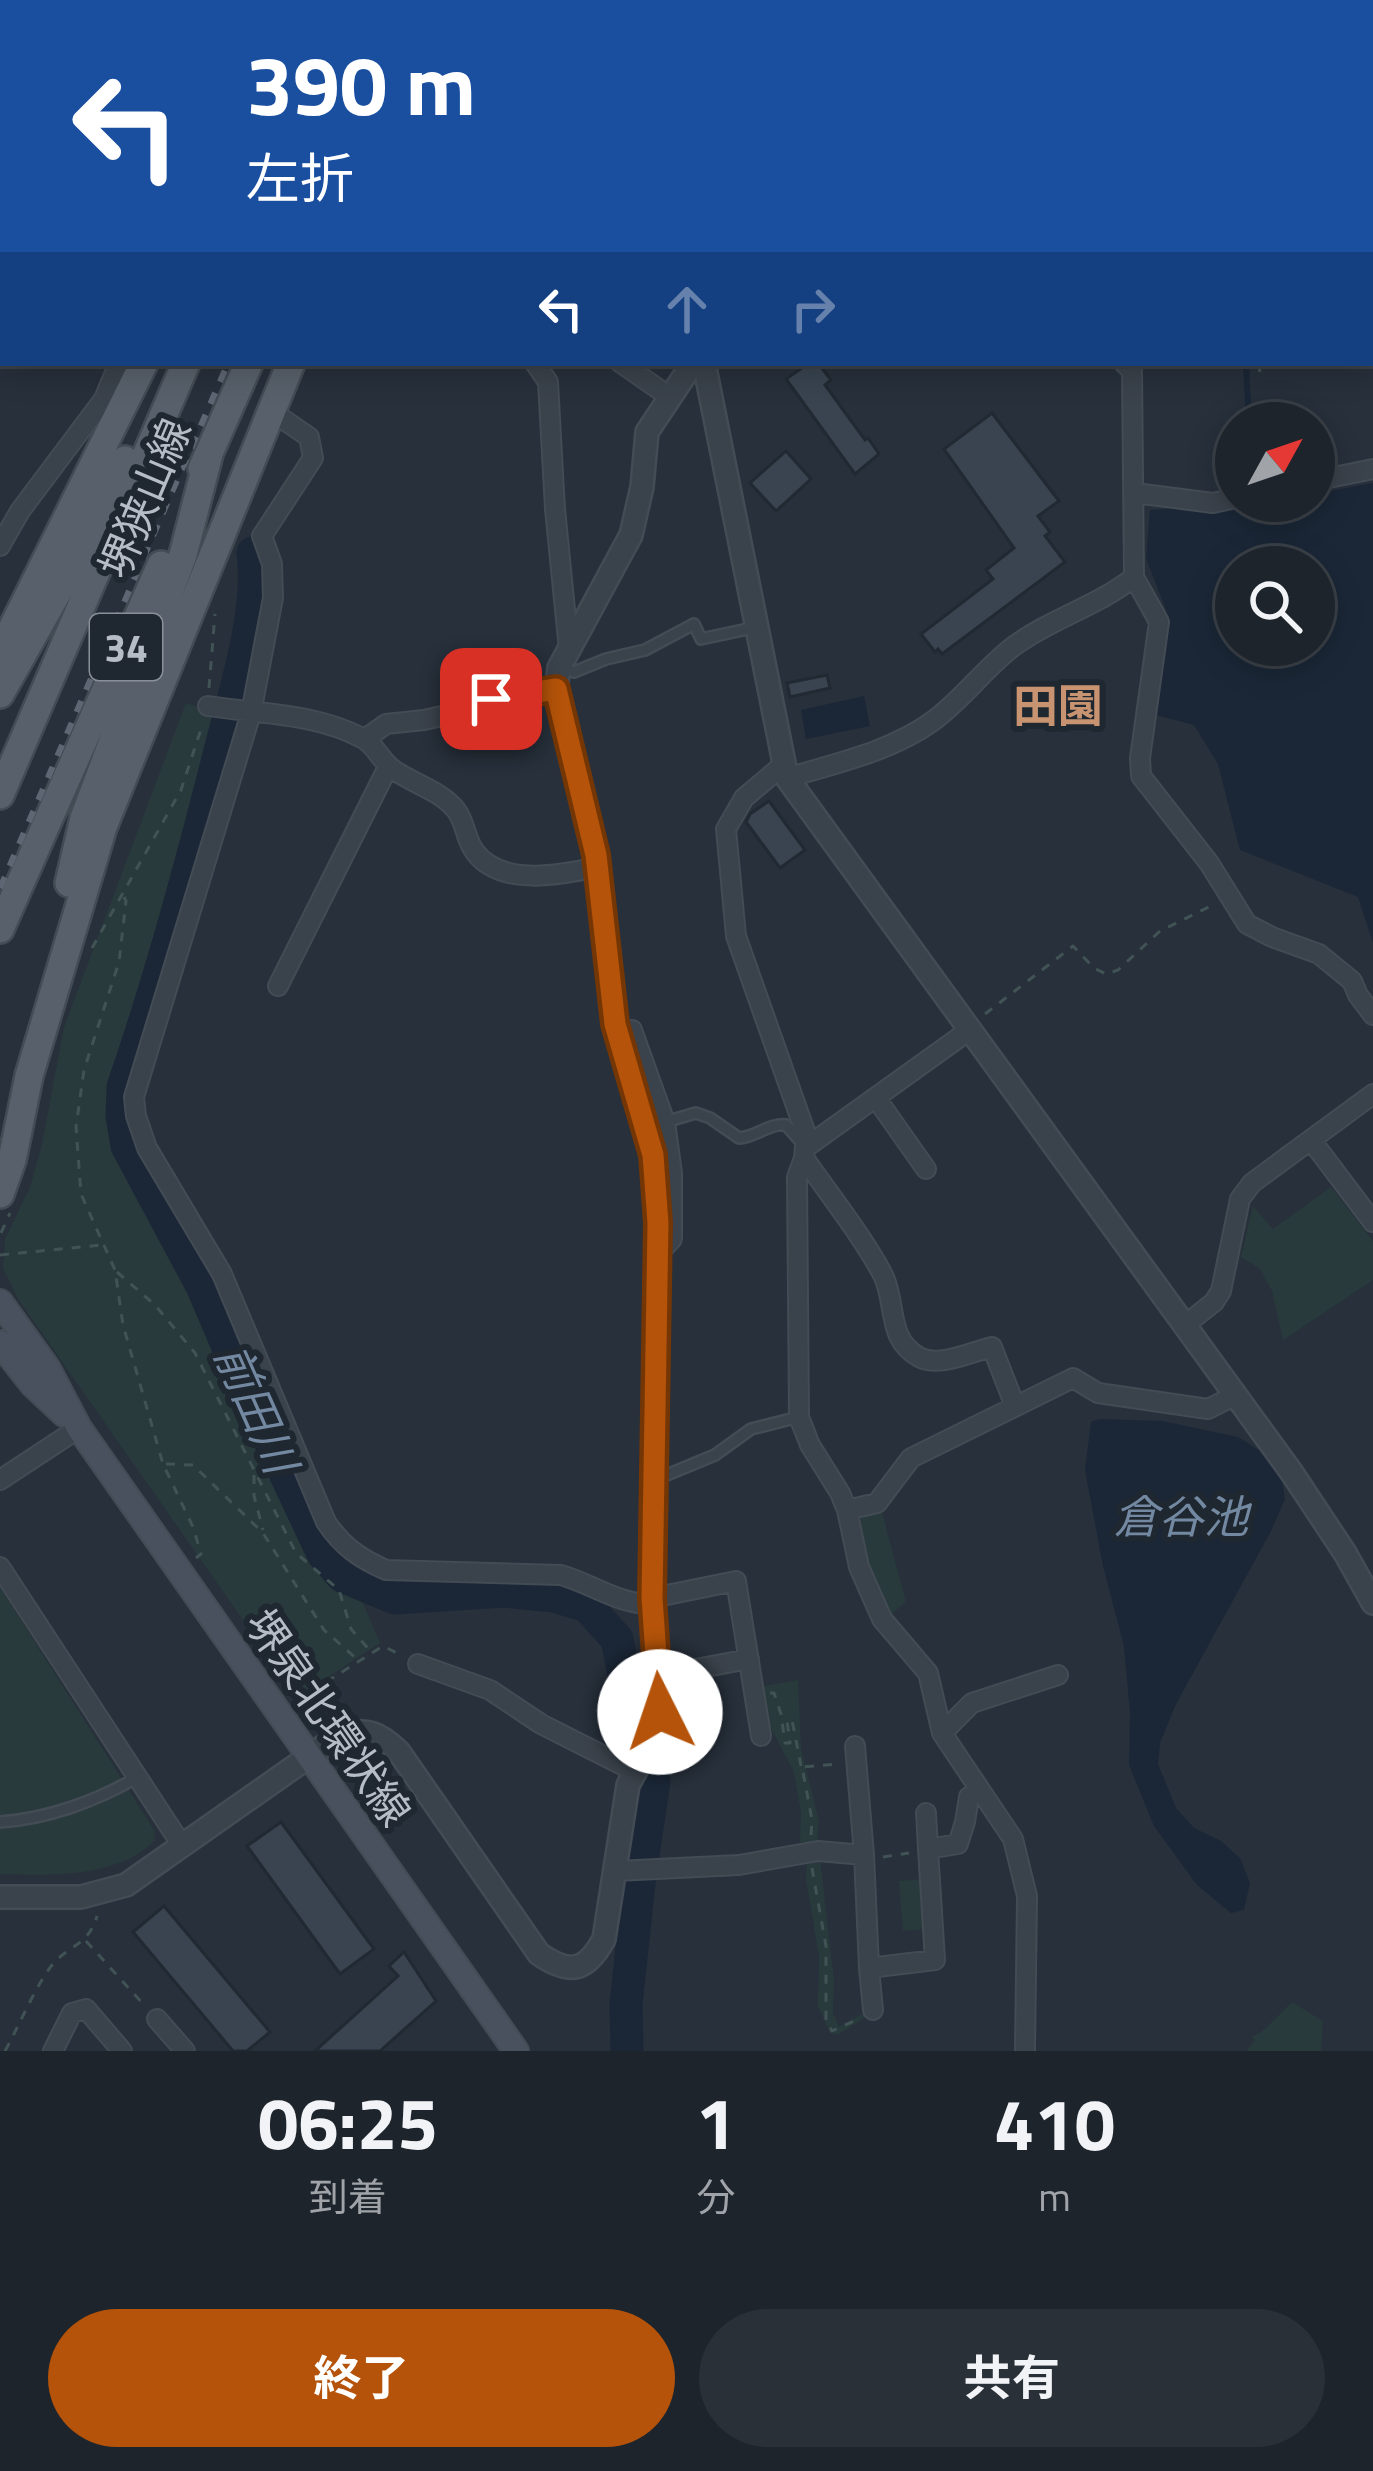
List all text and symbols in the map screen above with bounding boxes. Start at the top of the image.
text: 390 m [246,20,476,148]
icon: left [48,48,204,204]
text: 左折 [246,137,354,219]
icon: left [528,276,594,342]
icon: ahead [654,276,720,342]
icon: right [780,276,846,342]
north arrow [1215,402,1335,522]
map controls [1215,402,1335,666]
street label: 堺狭山線 [82,408,206,588]
button: search [1215,546,1335,666]
road number: 34 [90,614,162,680]
pin [440,648,542,750]
icon: arrive [458,666,524,732]
district label: 田園 [1013,671,1103,739]
water label: 前田川 [198,1332,317,1487]
water label: 倉谷池 [1113,1482,1252,1550]
street label: 堺泉北環状線 [231,1595,427,1839]
position arrow [597,1649,723,1775]
text: 06:25 [258,2067,438,2177]
text: 1 [696,2067,736,2177]
text: 410 [994,2068,1115,2178]
text: 到着 [309,2167,387,2226]
text: 分 [696,2167,735,2226]
text: m [1038,2167,1071,2226]
button: 終了 [48,2309,675,2447]
button: 共有 [699,2309,1325,2447]

